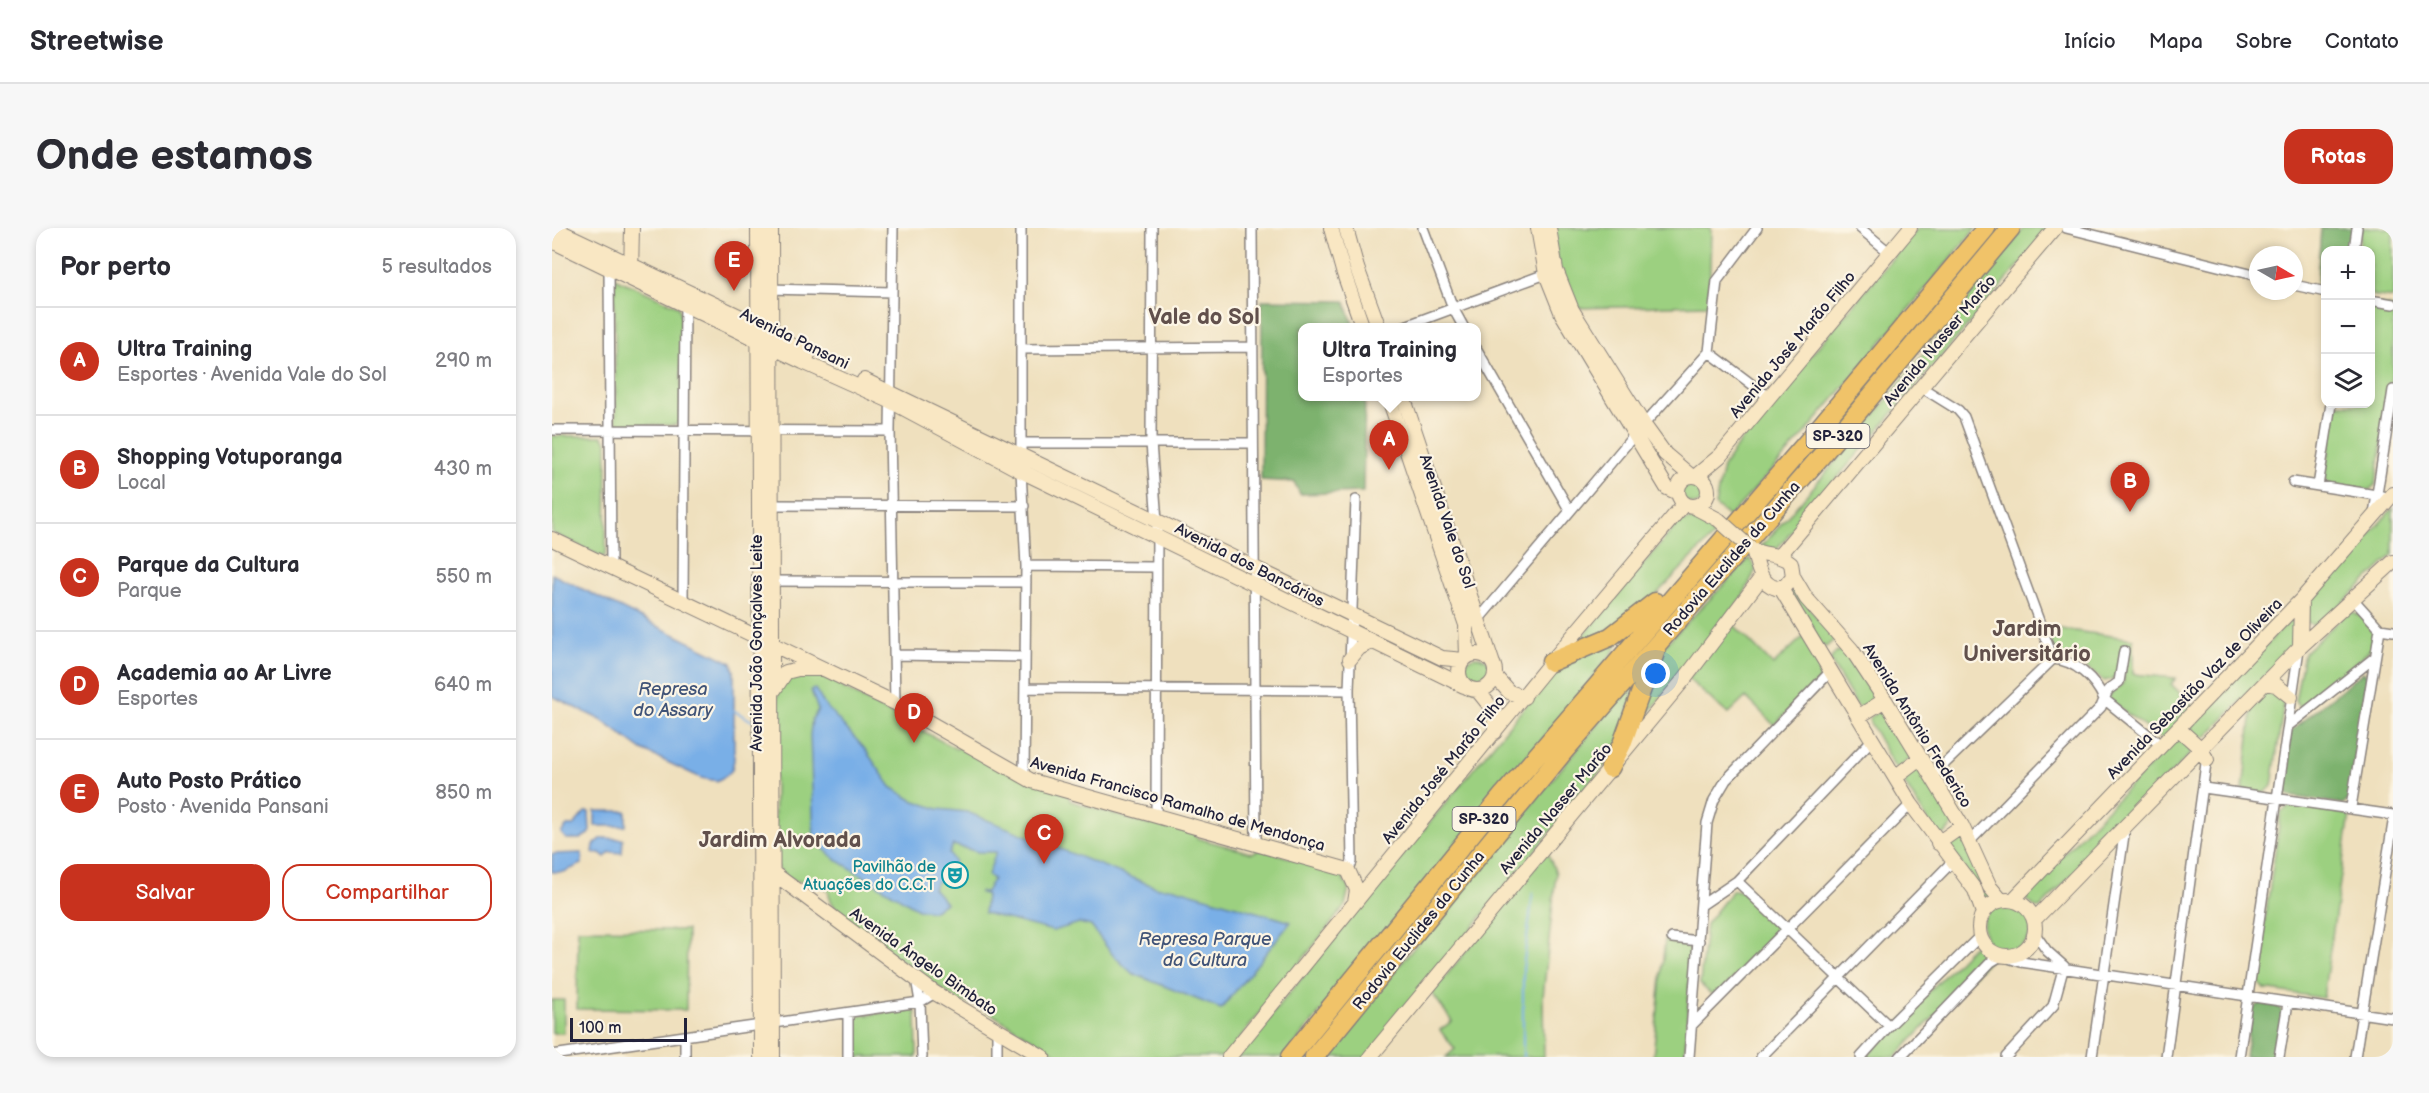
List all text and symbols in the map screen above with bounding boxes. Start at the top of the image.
text: Streetwise [30,25,163,58]
text: Início [2064,29,2116,54]
text: Mapa [2149,29,2203,54]
text: Sobre [2236,29,2292,54]
text: Contato [2325,29,2399,54]
button: Rotas [2284,129,2393,184]
text: Onde estamos [36,131,313,182]
pin: E [714,242,753,291]
north arrow [2249,246,2303,300]
map controls [2321,246,2375,408]
button: + [2321,246,2375,300]
text: Por perto [60,252,171,283]
text: 5 resultados [381,255,492,279]
street label: Avenida José Marão Filho [1726,268,1860,422]
street label: Avenida Nasser Marão [1880,272,2000,410]
button: − [2321,300,2375,354]
district label: Vale do Sol [1148,304,1260,331]
street label: Avenida Pansani [737,305,852,374]
popup [1298,323,1481,401]
text: Ultra Training [117,336,252,363]
text: Ultra Training [1322,337,1457,364]
text: A [73,349,86,373]
text: 290 m [435,349,492,373]
button: layers [2321,354,2375,408]
text: Esportes · Avenida Vale do Sol [117,363,387,387]
text: Esportes [1322,364,1403,388]
pin: A [1370,420,1408,470]
road number: SP-320 [1806,424,1870,448]
text: Shopping Votuporanga [117,444,343,471]
street label: Avenida Vale do Sol [1415,452,1478,591]
text: B [72,457,87,481]
text: 430 m [434,457,492,481]
pin: B [2110,462,2150,512]
text: Local [117,471,166,495]
street label: Rodovia Euclides da Cunha [1660,478,1805,640]
street label: Avenida dos Bancários [1171,519,1327,611]
street label: Avenida João Gonçalves Leite [748,534,767,751]
text: Parque da Cultura [117,552,300,579]
text: C [72,565,87,589]
text: 550 m [435,565,492,589]
text: Parque [117,579,182,603]
street label: Avenida Sebastião Vaz de Oliveira [2103,595,2287,783]
district label: Jardim Universitário [1963,616,2091,668]
street label: Avenida Antônio Frederico [1858,640,1975,812]
your location [1641,659,1670,688]
text: Academia ao Ar Livre [117,660,332,687]
text: D [73,673,86,697]
text: 640 m [434,673,492,697]
water label: Represa do Assary [633,679,714,721]
text: Esportes [117,687,198,711]
street label: Avenida José Marão Filho [1378,692,1510,848]
pin: D [894,694,934,743]
street label: Avenida Nasser Marão [1496,740,1616,878]
street label: Avenida Francisco Ramalho de Mendonça [1028,753,1327,856]
text: Auto Posto Prático [117,768,302,795]
text: E [73,781,86,805]
text: 850 m [435,781,492,805]
text: Posto · Avenida Pansani [117,795,329,819]
road number: SP-320 [1452,807,1516,831]
pin: C [1024,814,1064,864]
district label: Jardim Alvorada [699,827,861,854]
street label: Rodovia Euclides da Cunha [1349,848,1489,1014]
place label: Pavilhão de Atuações do C.C.T [803,858,937,895]
theatre icon: Pavilhão de Atuações do C.C.T [940,860,970,890]
button: Salvar [60,864,270,921]
button: Compartilhar [282,864,492,921]
street label: Avenida Ângelo Bimbato [846,902,1002,1020]
water label: Represa Parque da Cultura [1138,929,1272,971]
scale bar [570,1015,687,1042]
text: 100 m [579,1019,622,1038]

